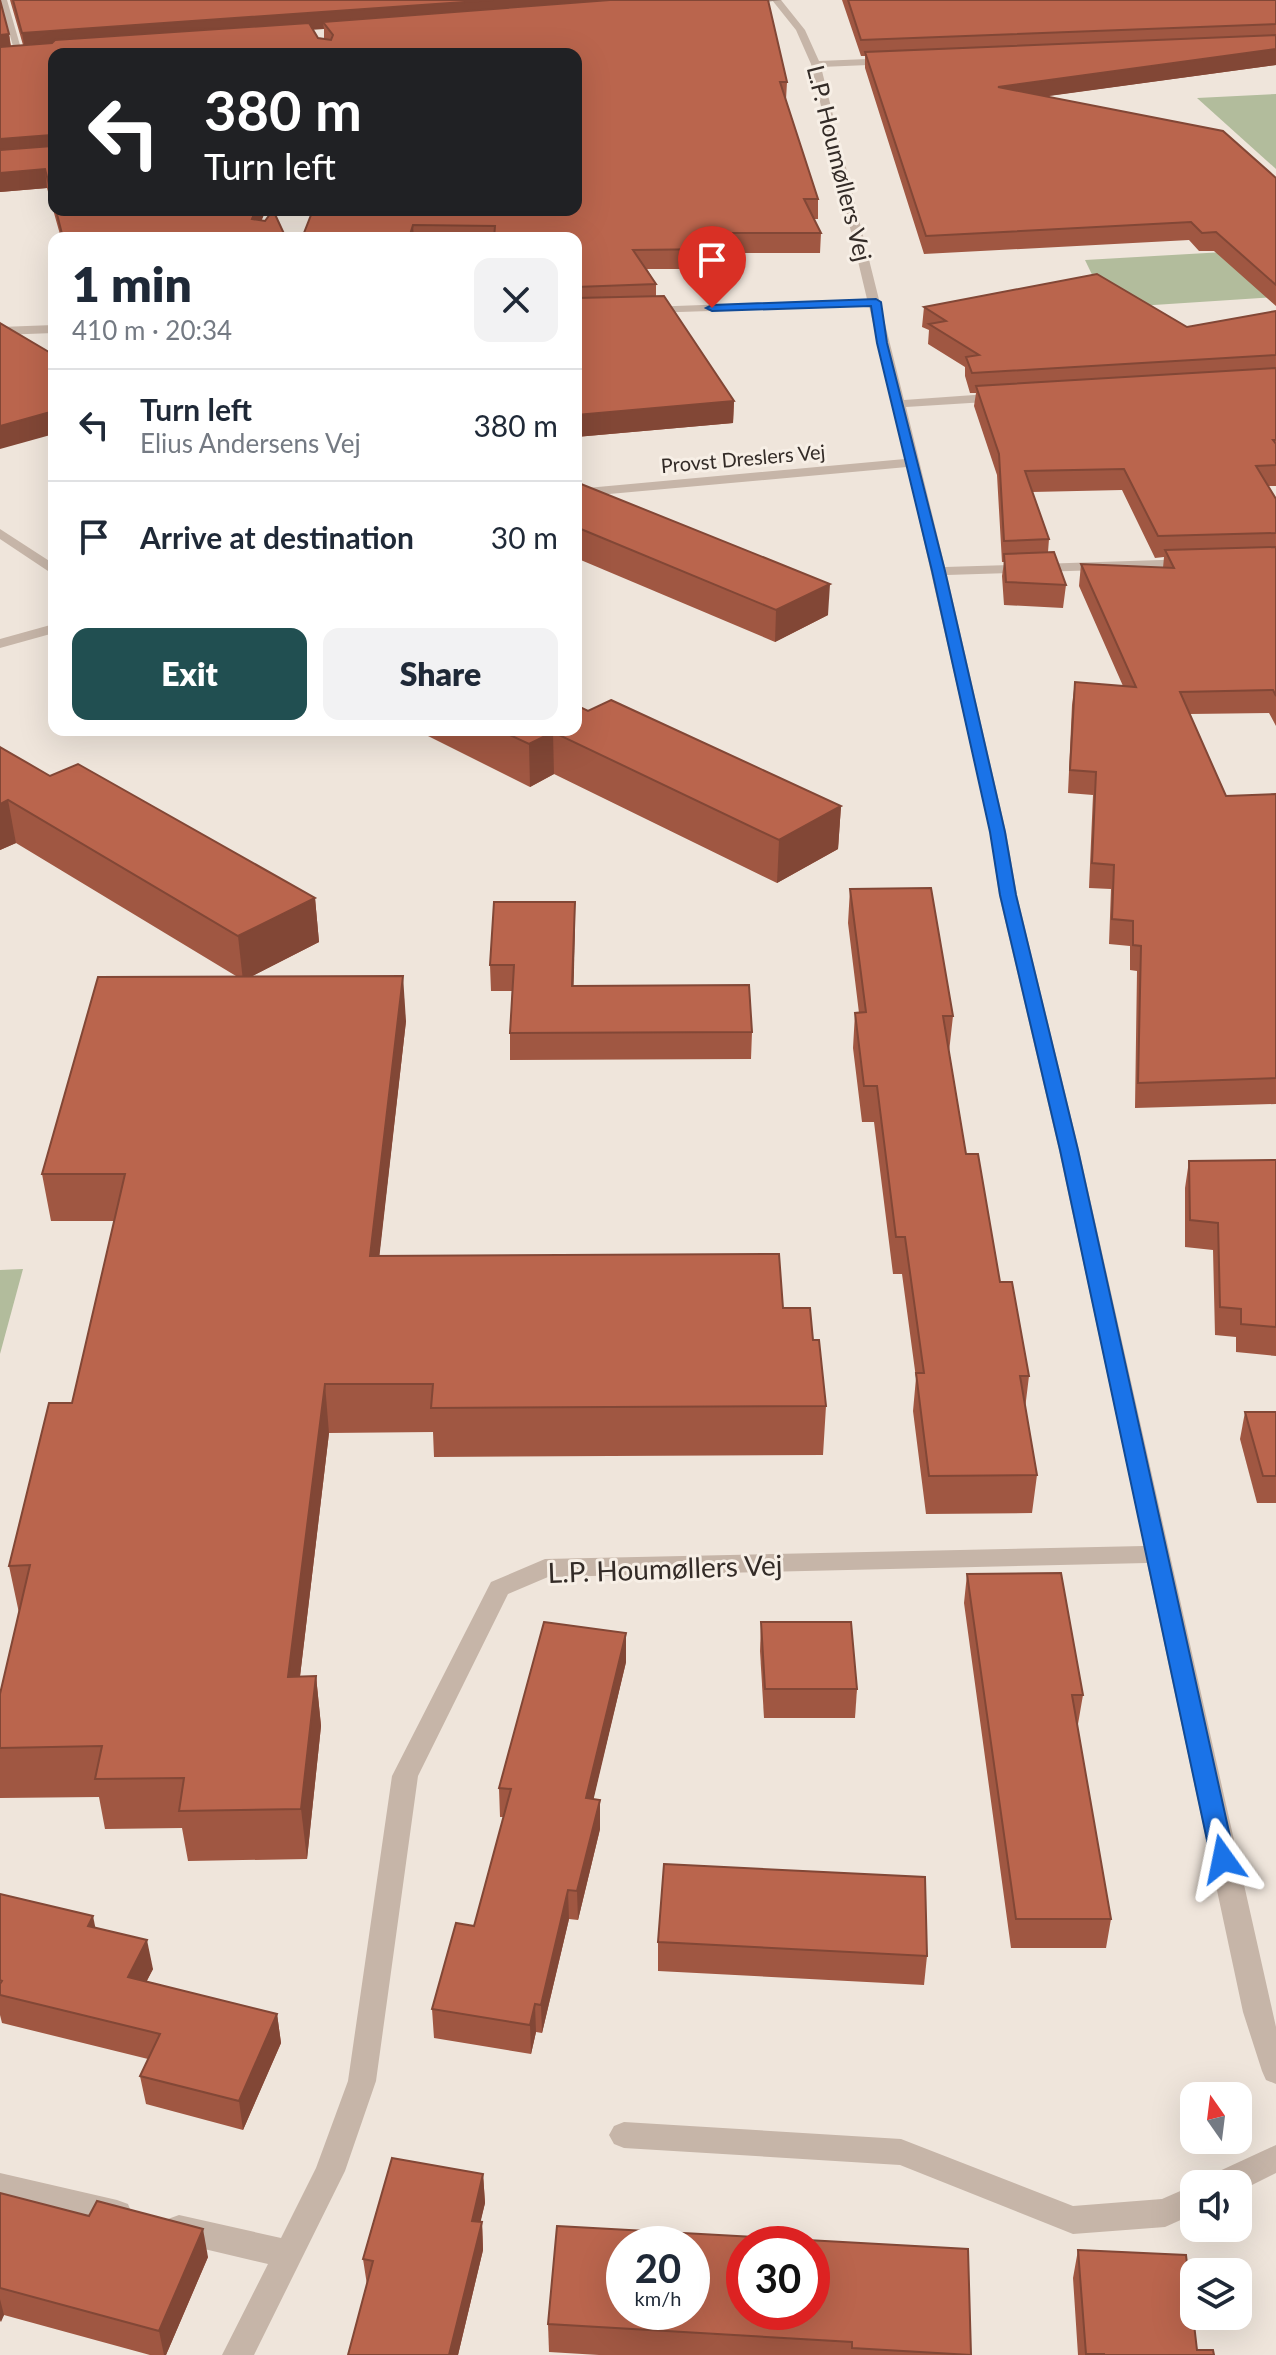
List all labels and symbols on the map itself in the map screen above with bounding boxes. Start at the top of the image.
street label: L.P. Houmøllers Vej [802,62,878,264]
pin [678,226,746,308]
street label: Provst Dreslers Vej [660,439,826,477]
street label: L.P. Houmøllers Vej [547,1547,783,1589]
position arrow [1181,1817,1265,1901]
north arrow [1180,2082,1252,2154]
speed limit sign: 30 [726,2226,830,2330]

